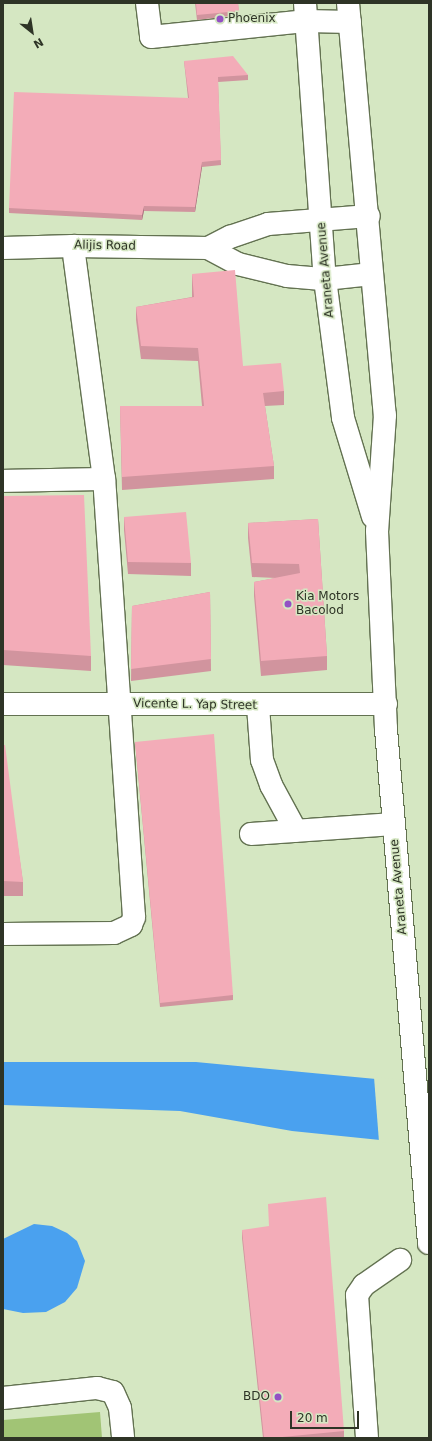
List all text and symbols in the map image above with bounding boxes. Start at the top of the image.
north arrow [12,12,52,52]
place label: Phoenix [228,12,276,26]
marker: Phoenix [215,14,225,24]
text: N [31,35,45,51]
street label: Araneta Avenue [315,222,337,318]
street label: Alijis Road [74,238,136,254]
place label: Kia Motors Bacolod [296,590,359,618]
marker: Kia Motors Bacolod [283,599,293,609]
street label: Vicente L. Yap Street [133,697,257,713]
street label: Araneta Avenue [388,839,410,935]
place label: BDO [243,1390,270,1404]
marker: BDO [273,1392,283,1402]
scale bar [292,1403,361,1429]
text: 20 m [297,1411,328,1425]

